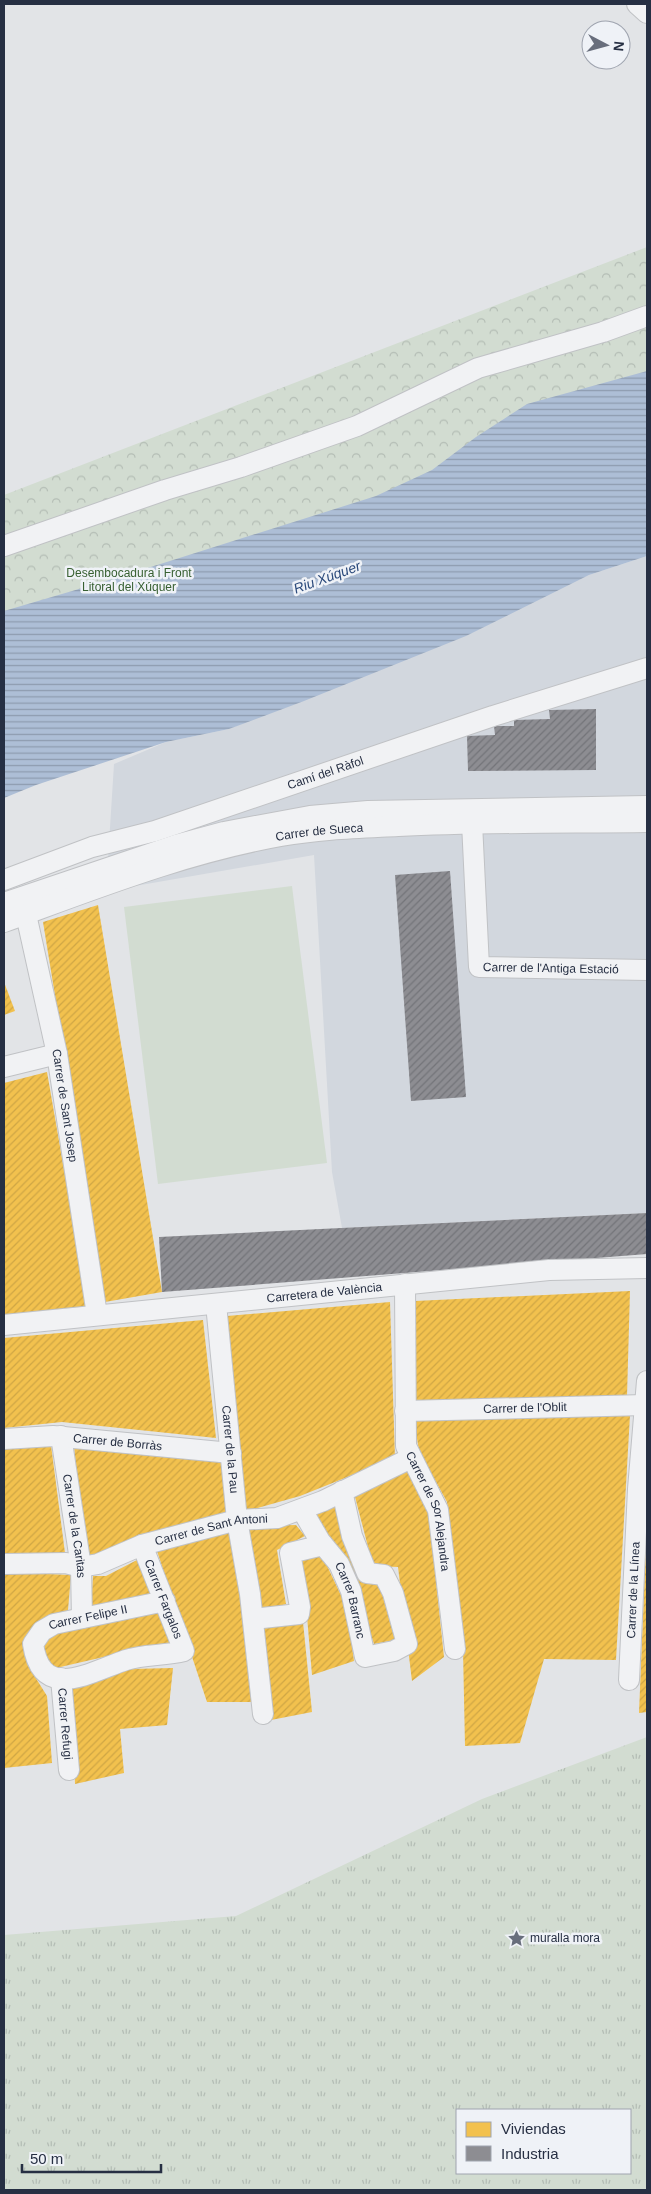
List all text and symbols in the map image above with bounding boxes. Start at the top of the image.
north arrow [581,20,631,70]
text: N [610,40,627,52]
water label: Riu Xúquer [291,557,364,596]
park label: Desembocadura i Front Litoral del Xúquer [66,566,192,594]
street label: Camí del Ràfol [286,754,365,792]
street label: Carrer de Sueca [274,821,364,844]
street label: Carrer de l'Antiga Estació [483,960,619,977]
street label: Carrer de Sant Josep [49,1048,81,1163]
street label: Carretera de València [266,1280,383,1305]
street label: Carrer de l'Oblit [483,1400,568,1416]
street label: Carrer de la Pau [219,1405,241,1494]
street label: Carrer de Borràs [72,1431,163,1453]
street label: Carrer de Sor Alejandra [403,1449,452,1572]
street label: Carrer de la Caritas [60,1473,88,1578]
street label: Carrer de Sant Antoni [153,1511,268,1548]
street label: Carrer de la Línea [624,1541,643,1639]
street label: Carrer Fargalos [141,1557,185,1641]
street label: Carrer Barranc [332,1560,368,1640]
street label: Carrer Felipe II [46,1602,129,1633]
street label: Carrer Refugi [55,1687,75,1760]
place icon: muralla mora [506,1928,526,1948]
place label: muralla mora [530,1931,600,1945]
legend [456,2109,631,2174]
text: Viviendas [501,2120,566,2137]
scale bar [22,2142,161,2174]
text: Industria [501,2145,559,2162]
text: 50 m [30,2150,63,2167]

